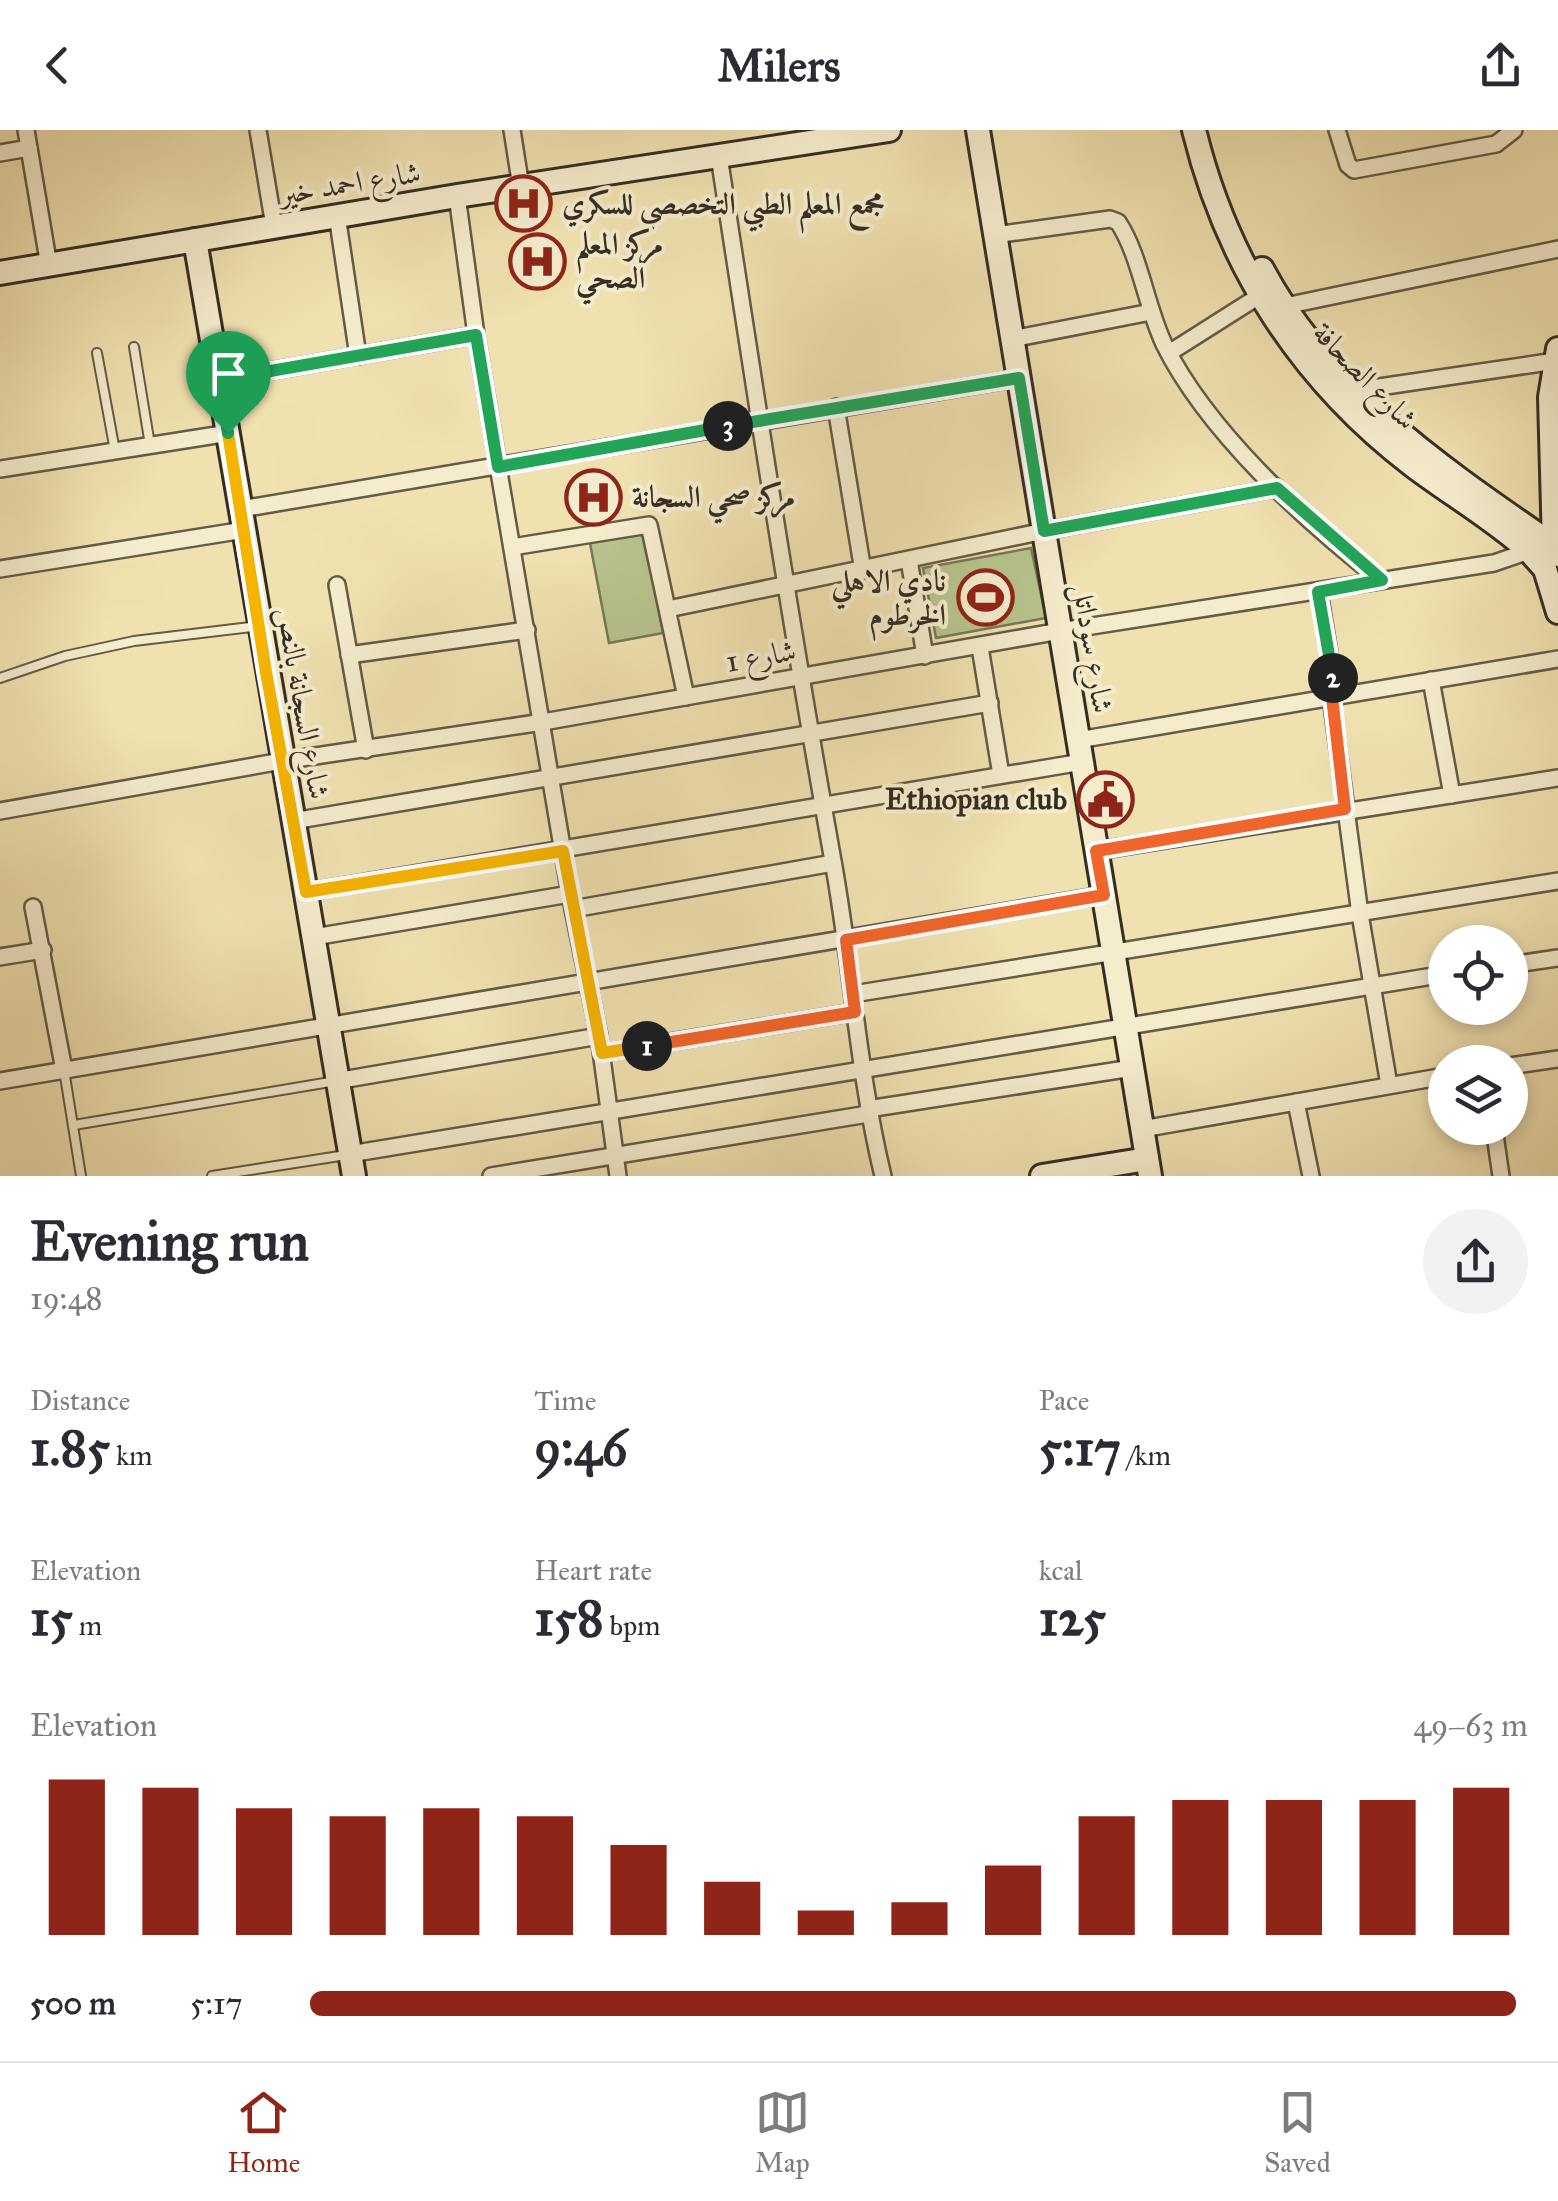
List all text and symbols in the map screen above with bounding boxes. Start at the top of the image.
icon: back [30,38,85,93]
text: Milers [718,38,840,93]
icon: share [1473,38,1528,93]
street label: شارع احمد خير [274,154,424,219]
hospital icon: مجمع المعلم الطبي التخصصي للسكري [493,174,553,234]
place label: مجمع المعلم الطبي التخصصي للسكري [562,186,885,234]
place label: مركز المعلم الصحي [576,226,663,305]
hospital icon: مركز المعلم الصحي [507,231,567,291]
street label: شارع الصحافة [1300,315,1425,442]
pin [186,331,271,434]
icon: arrive [201,346,256,401]
pin: 3 [703,401,753,451]
text: 3 [722,408,734,443]
hospital icon: مركز صحي السجانة [563,467,623,527]
place label: مركز صحي السجانة [632,479,795,524]
place label: نادي الاهلي الخرطوم [830,563,946,641]
sports icon: نادي الاهلي الخرطوم [955,568,1015,628]
street label: شارع سوداتل [1058,581,1121,717]
street label: شارع السجانة بالنص [262,604,338,803]
street label: شارع 1 [723,632,800,687]
pin: 2 [1308,653,1358,703]
text: 2 [1326,660,1340,695]
public building icon: Ethiopian club [1076,769,1136,829]
place label: Ethiopian club [885,781,1067,817]
map controls [1428,925,1528,1145]
button: locate [1428,925,1528,1025]
pin: 1 [622,1021,672,1071]
text: 1 [641,1028,653,1063]
button: layers [1428,1045,1528,1145]
text: Evening run [30,1208,309,1275]
button: share [1423,1209,1528,1314]
text: 19:48 [30,1279,103,1318]
text: Distance [30,1383,130,1418]
text: Time [534,1383,596,1418]
text: Pace [1039,1383,1089,1418]
text: 1.85 [30,1418,110,1479]
text: 9:46 [534,1418,627,1479]
text: 5:17 [1039,1418,1121,1479]
text: km [110,1438,153,1473]
text: /km [1121,1438,1171,1473]
text: Elevation [30,1553,141,1588]
text: Heart rate [534,1553,652,1588]
text: kcal [1039,1553,1083,1588]
text: 15 [30,1588,73,1649]
text: 158 [534,1588,604,1649]
text: 125 [1039,1588,1106,1649]
text: m [73,1608,102,1643]
text: bpm [604,1608,661,1643]
text: Elevation [30,1706,157,1745]
text: 49–63 m [1413,1706,1528,1745]
text: 500 m [30,1984,116,2023]
text: 5:17 [190,1984,243,2023]
tab: Home [227,2085,300,2180]
tab: Map [755,2085,810,2180]
tab: Saved [1264,2085,1331,2180]

